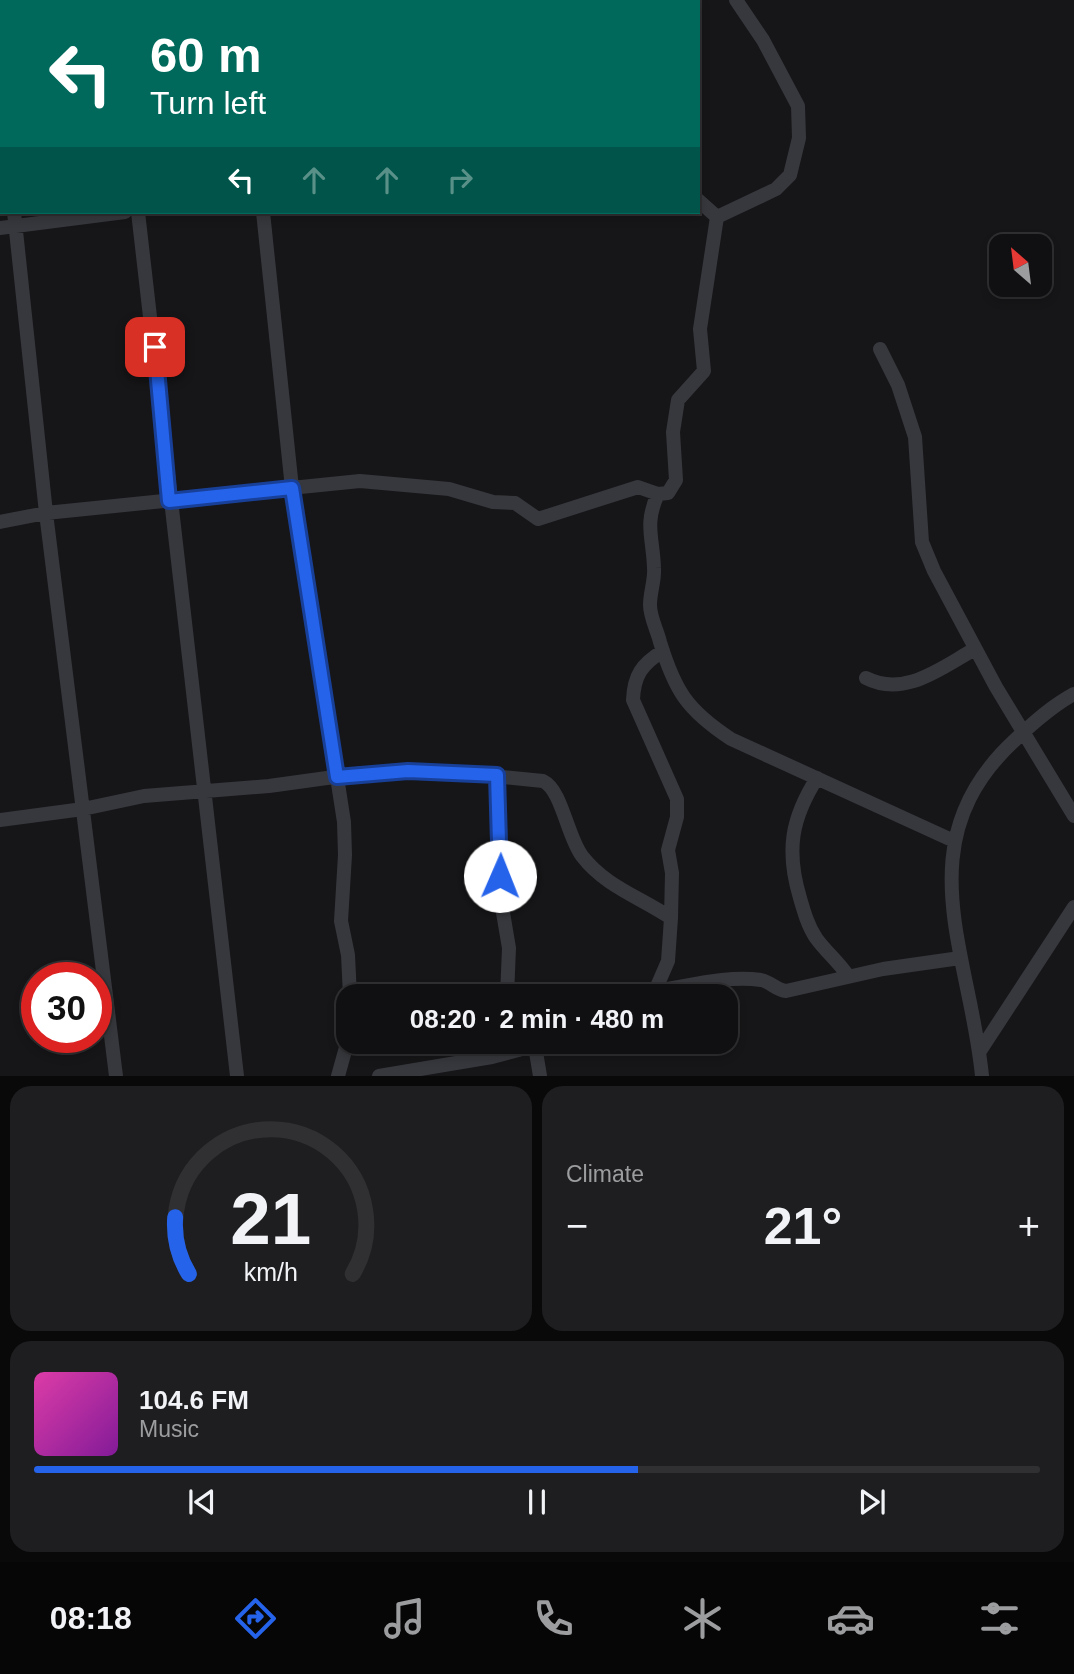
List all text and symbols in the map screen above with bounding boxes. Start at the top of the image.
icon: left [35,28,126,119]
text: 60 m [150,28,262,82]
text: Turn left [150,85,266,121]
icon: left [222,161,260,199]
icon: ahead [295,161,333,199]
icon: ahead [368,161,406,199]
icon: right [441,161,479,199]
north arrow [989,234,1052,298]
map controls [989,234,1052,297]
pin [125,317,185,377]
icon: arrive [136,328,174,366]
position arrow [463,839,537,913]
speed limit sign: 30 [21,962,112,1053]
text: 08:20 · 2 min · 480 m [410,1004,664,1034]
text: Climate [566,1161,644,1187]
text: 21 [231,1179,311,1260]
text: 21° [764,1197,842,1255]
text: − [566,1205,588,1247]
text: + [1018,1205,1040,1247]
text: km/h [244,1258,298,1286]
text: 104.6 FM [139,1385,249,1415]
text: Music [139,1416,199,1442]
icon: previous [183,1483,221,1521]
icon: pause [518,1483,556,1521]
icon: next [853,1483,891,1521]
icon: directions [231,1594,280,1643]
icon: music [380,1594,429,1643]
icon: phone [529,1594,578,1643]
icon: climate [678,1594,727,1643]
icon: car [826,1594,875,1643]
icon: filters [975,1594,1024,1643]
text: 08:18 [50,1600,132,1636]

